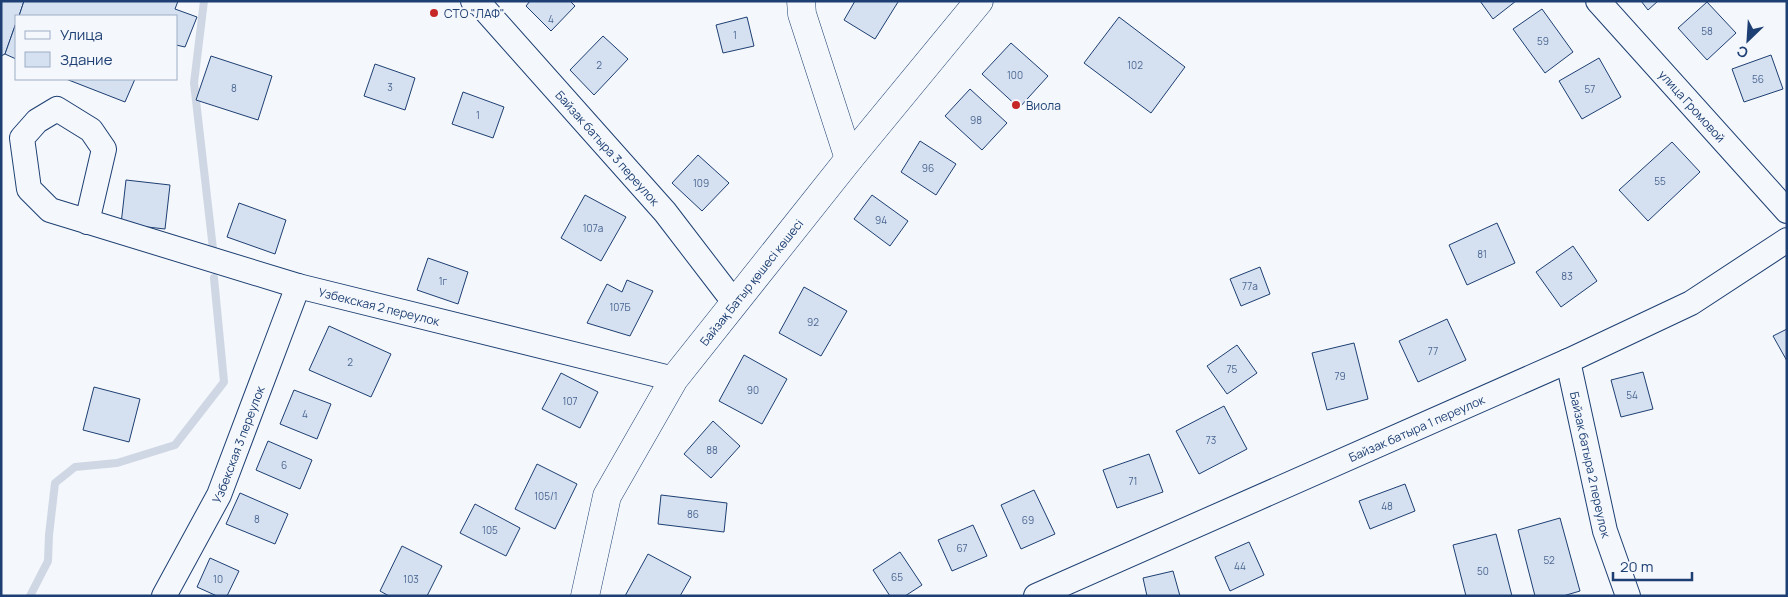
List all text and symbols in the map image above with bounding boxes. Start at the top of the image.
place label: СТО "ЛАФ" [444,5,505,22]
marker: СТО "ЛАФ" [428,7,440,19]
house number: 4 [548,12,554,26]
legend [15,15,178,80]
north arrow [1723,15,1773,65]
text: Улица [60,24,103,45]
house number: 58 [1701,24,1713,38]
house number: 1 [733,28,737,42]
house number: 59 [1537,34,1549,48]
text: С [1734,41,1751,63]
text: Здание [60,49,113,70]
house number: 2 [596,58,602,72]
house number: 102 [1127,58,1143,72]
street label: улица Громовой [1655,66,1729,146]
house number: 100 [1007,68,1023,82]
house number: 56 [1752,72,1764,86]
house number: 3 [387,80,393,94]
house number: 8 [231,81,237,95]
house number: 57 [1585,82,1595,96]
street label: Байзак батыра 3 переулок [552,86,664,210]
place label: Виола [1026,97,1061,114]
marker: Виола [1010,99,1022,111]
house number: 1 [476,108,480,122]
house number: 98 [970,113,982,127]
house number: 96 [922,161,934,175]
house number: 55 [1654,174,1666,188]
house number: 109 [693,176,709,190]
house number: 94 [875,213,887,227]
street label: Байзақ Батыр қөшесі көшесі [695,215,807,349]
house number: 107а [583,221,603,235]
house number: 81 [1477,247,1487,261]
house number: 83 [1561,269,1573,283]
house number: 1г [439,274,448,288]
house number: 77а [1242,279,1258,293]
street label: Узбекская 2 переулок [317,283,443,330]
house number: 107Б [609,300,631,314]
house number: 92 [807,315,819,329]
house number: 77 [1428,344,1438,358]
house number: 2 [347,355,353,369]
house number: 75 [1227,362,1238,376]
house number: 79 [1334,369,1346,383]
street label: Узбекская 3 переулок [208,382,268,506]
house number: 90 [747,383,759,397]
house number: 54 [1626,388,1638,402]
street label: Байзак батыра 1 переулок [1346,390,1488,465]
street label: Байзак батыра 2 переулок [1566,390,1616,541]
house number: 107 [562,394,578,408]
house number: 4 [302,407,308,421]
house number: 73 [1206,433,1216,447]
house number: 88 [706,443,718,457]
house number: 6 [281,458,287,472]
house number: 71 [1129,474,1137,488]
house number: 105/1 [534,489,558,503]
house number: 48 [1381,499,1393,513]
house number: 86 [687,507,699,521]
house number: 8 [254,512,260,526]
house number: 69 [1022,513,1034,527]
house number: 105 [482,523,498,537]
house number: 67 [956,541,968,555]
scale bar [1613,550,1692,582]
house number: 52 [1543,553,1555,567]
text: 20 m [1620,556,1653,577]
house number: 44 [1234,559,1246,573]
house number: 50 [1477,564,1489,578]
house number: 65 [891,570,903,584]
house number: 10 [213,572,223,586]
house number: 103 [403,572,419,586]

